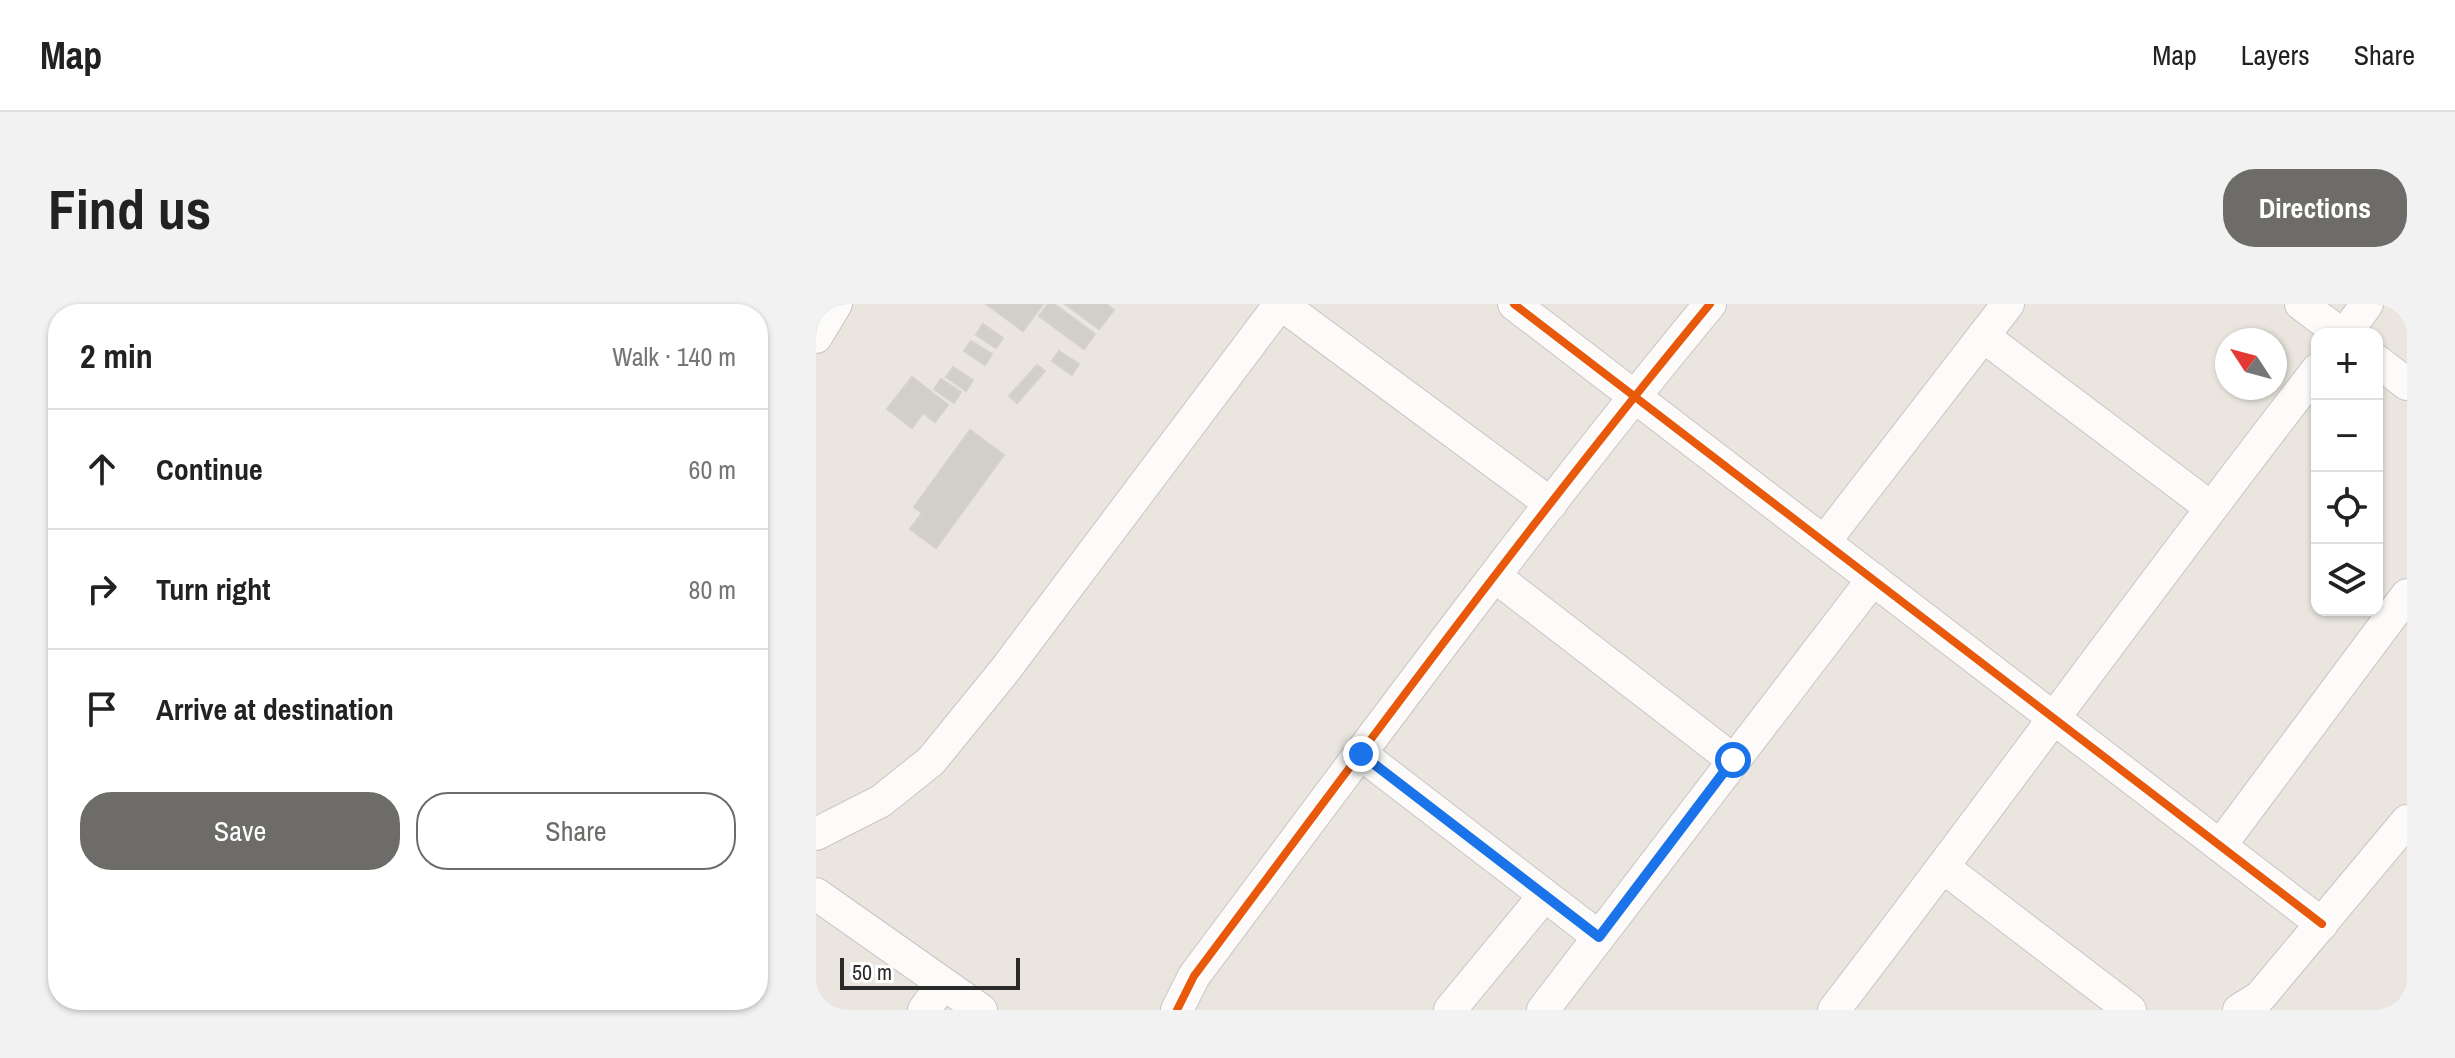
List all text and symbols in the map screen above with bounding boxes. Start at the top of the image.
text: Map [40,30,102,81]
text: Map [2152,36,2197,74]
text: Layers [2241,36,2310,74]
text: Share [2354,36,2415,74]
button: Directions [2223,169,2407,247]
text: Find us [48,171,211,246]
north arrow [2215,328,2287,400]
map controls [2311,328,2383,616]
button: + [2311,328,2383,400]
text: 2 min [80,333,153,379]
text: Walk · 140 m [612,339,736,374]
button: − [2311,400,2383,472]
icon: ahead [80,447,124,491]
text: Continue [156,449,263,489]
text: 60 m [689,452,736,487]
button: locate [2311,472,2383,544]
button: layers [2311,544,2383,616]
icon: right [80,567,124,611]
text: Turn right [156,569,270,609]
text: 80 m [689,572,736,607]
icon: arrive [80,687,124,731]
text: Arrive at destination [156,689,394,729]
route end [1343,736,1379,772]
route start [1715,742,1751,778]
button: Save [80,792,400,870]
button: Share [416,792,736,870]
scale bar [840,954,1020,990]
text: 50 m [852,957,892,987]

